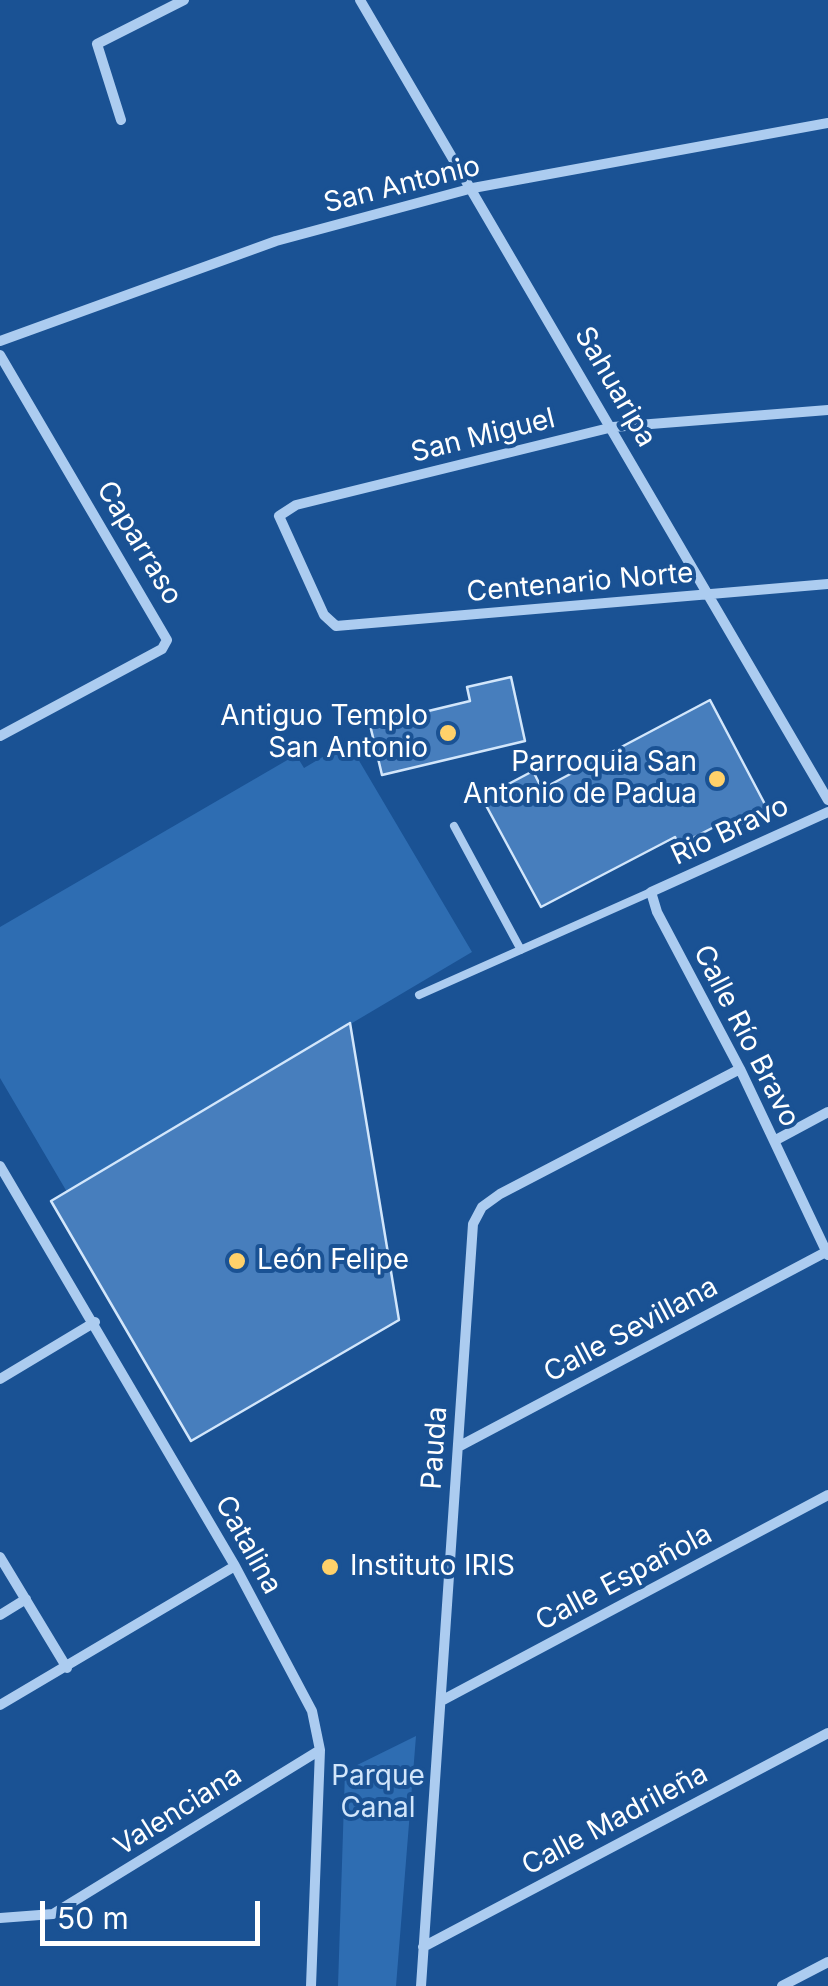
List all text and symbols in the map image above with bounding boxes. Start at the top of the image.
street label: San Antonio [320,149,484,221]
street label: Sahuaripa [567,321,663,453]
street label: San Miguel [408,402,558,470]
street label: Caparraso [89,475,189,611]
street label: Centenario Norte [465,556,695,610]
place label: Antiguo Templo San Antonio [220,700,428,766]
marker: Antiguo Templo San Antonio [437,722,459,744]
place label: Parroquia San Antonio de Padua [463,746,697,812]
marker: Parroquia San Antonio de Padua [706,768,728,790]
street label: Rio Bravo [666,789,794,873]
street label: Calle Río Bravo [686,939,806,1133]
place label: León Felipe [257,1244,409,1278]
marker: León Felipe [226,1250,248,1272]
street label: Calle Sevillana [538,1270,724,1390]
street label: Pauda [415,1405,455,1491]
street label: Catalina [207,1490,289,1600]
street label: Calle Española [530,1518,718,1638]
place label: Instituto IRIS [350,1550,515,1584]
marker: Instituto IRIS [319,1556,341,1578]
street label: Calle Madrileña [517,1757,713,1883]
street label: Valenciana [108,1759,248,1863]
park label: Parque Canal [331,1760,425,1826]
scale bar [45,1881,265,1943]
text: 50 m [57,1900,129,1936]

